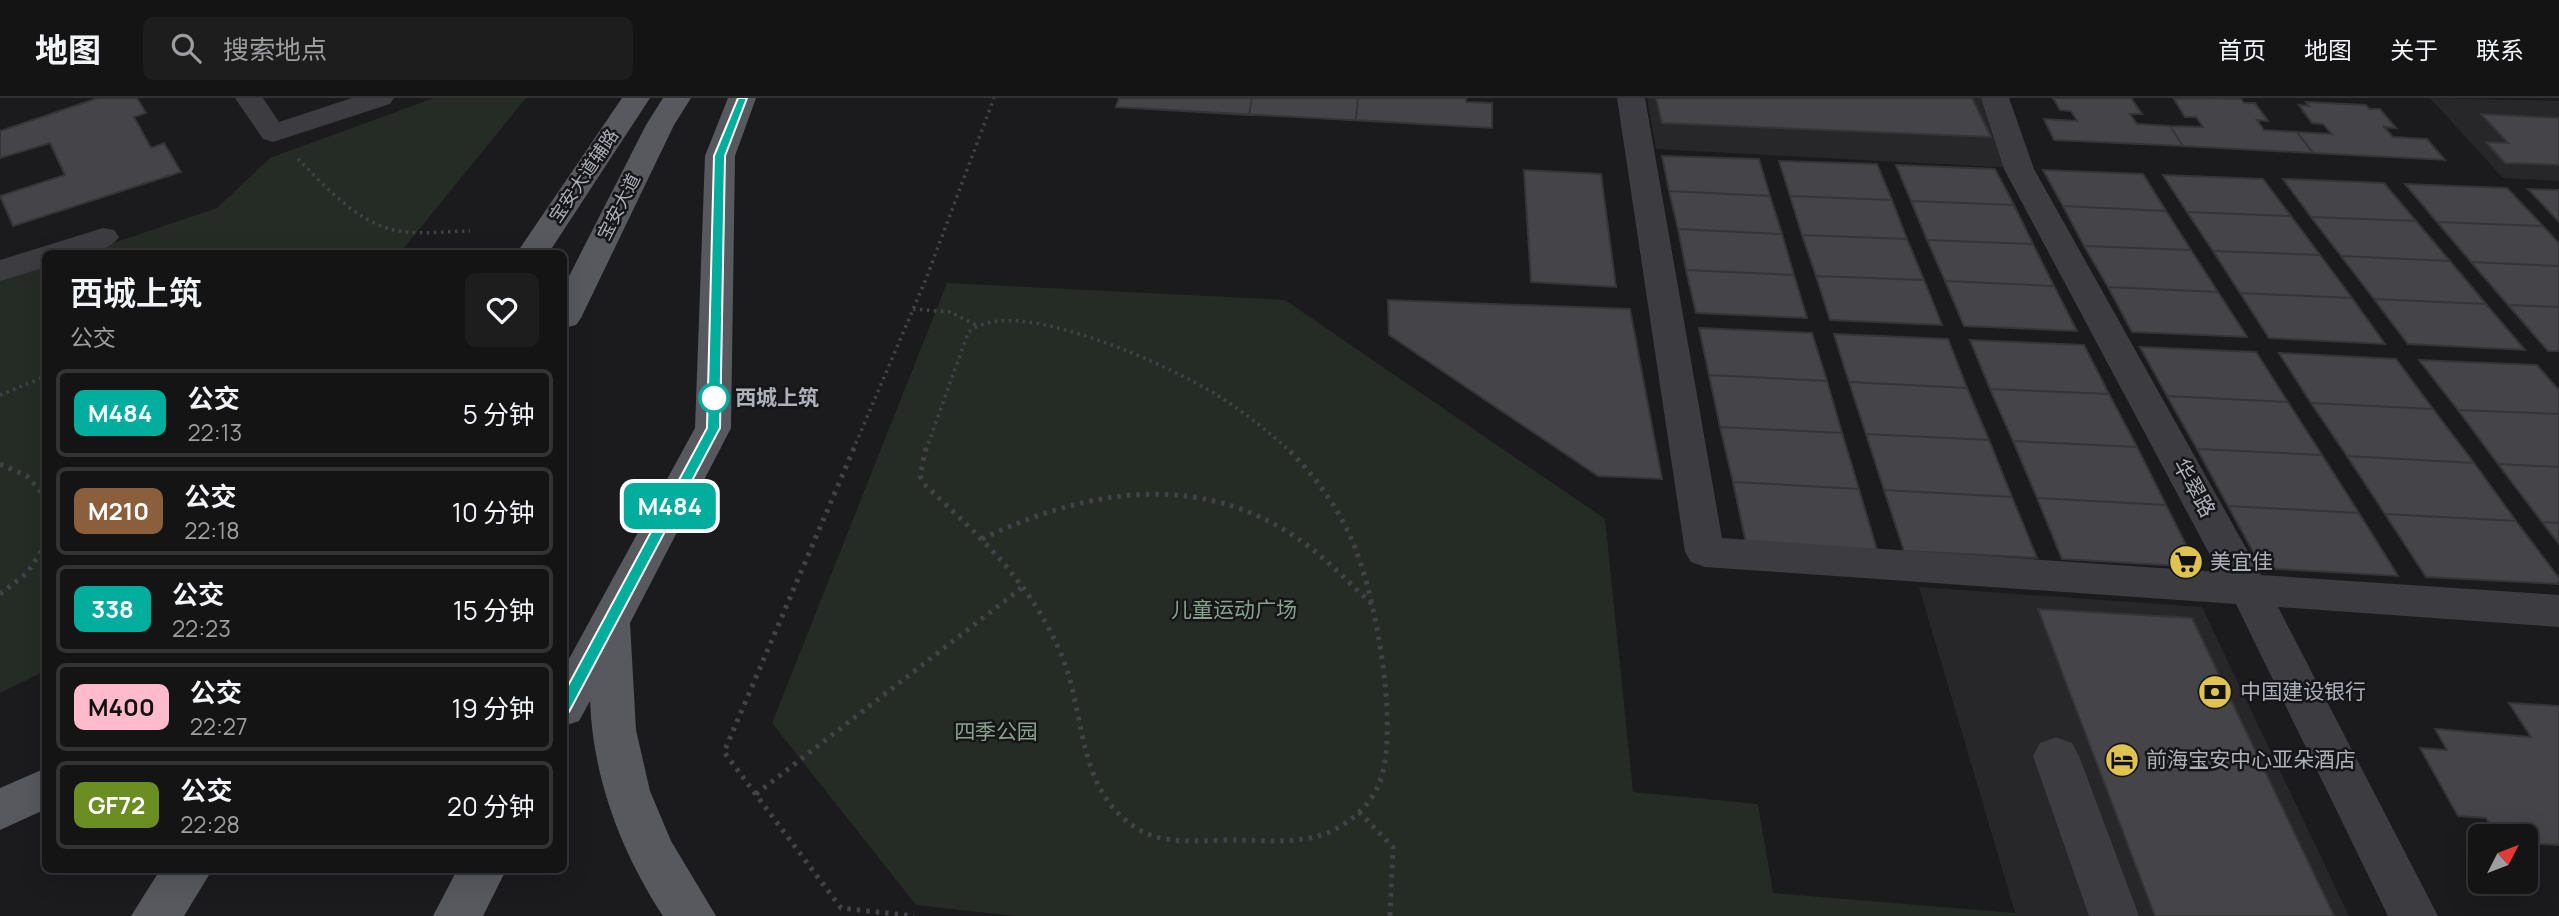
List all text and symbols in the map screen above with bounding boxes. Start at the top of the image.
search box [143,17,633,80]
text: 地图 [35,27,101,72]
icon: search [167,29,205,67]
text: 搜索地点 [223,31,327,67]
text: 首页 [2218,33,2266,66]
text: 地图 [2304,33,2352,66]
text: 关于 [2390,33,2438,66]
text: 联系 [2476,33,2524,66]
street label: 宝安大道辅路 [545,125,623,227]
street label: 宝安大道 [593,170,645,244]
text: 西城上筑 [70,270,202,315]
button: heart [465,273,539,347]
text: 公交 [70,321,116,353]
text: 公交 [187,380,239,416]
marker: 西城上筑 [699,383,729,413]
place label: 西城上筑 [735,383,819,411]
text: M484 [88,396,152,429]
text: 5 分钟 [463,396,535,432]
text: 22:13 [187,416,242,448]
street label: 华翠路 [2167,453,2222,522]
text: 公交 [184,478,236,514]
line badge: M484 [621,483,719,529]
text: M484 [638,489,702,522]
text: M210 [88,494,149,527]
text: 10 分钟 [452,494,535,530]
text: 22:18 [184,514,240,546]
supermarket icon: 美宜佳 [2167,543,2205,581]
place label: 美宜佳 [2210,547,2273,575]
text: 公交 [172,576,224,612]
text: 338 [91,592,134,625]
text: 15 分钟 [453,592,535,628]
park label: 儿童运动广场 [1171,595,1297,623]
text: 22:23 [172,612,231,644]
bank icon: 中国建设银行 [2196,673,2234,711]
text: 公交 [190,674,242,710]
place label: 中国建设银行 [2240,677,2366,705]
text: M400 [88,690,155,723]
text: 19 分钟 [452,690,535,726]
text: 22:27 [190,710,247,742]
park label: 四季公园 [954,717,1038,745]
hotel icon: 前海宝安中心亚朵酒店 [2103,741,2141,779]
place label: 前海宝安中心亚朵酒店 [2146,745,2356,773]
text: 公交 [180,772,232,808]
text: GF72 [88,788,145,821]
text: 20 分钟 [447,788,535,824]
text: 22:28 [180,808,240,840]
north arrow [2468,824,2538,894]
map controls [2468,824,2538,894]

